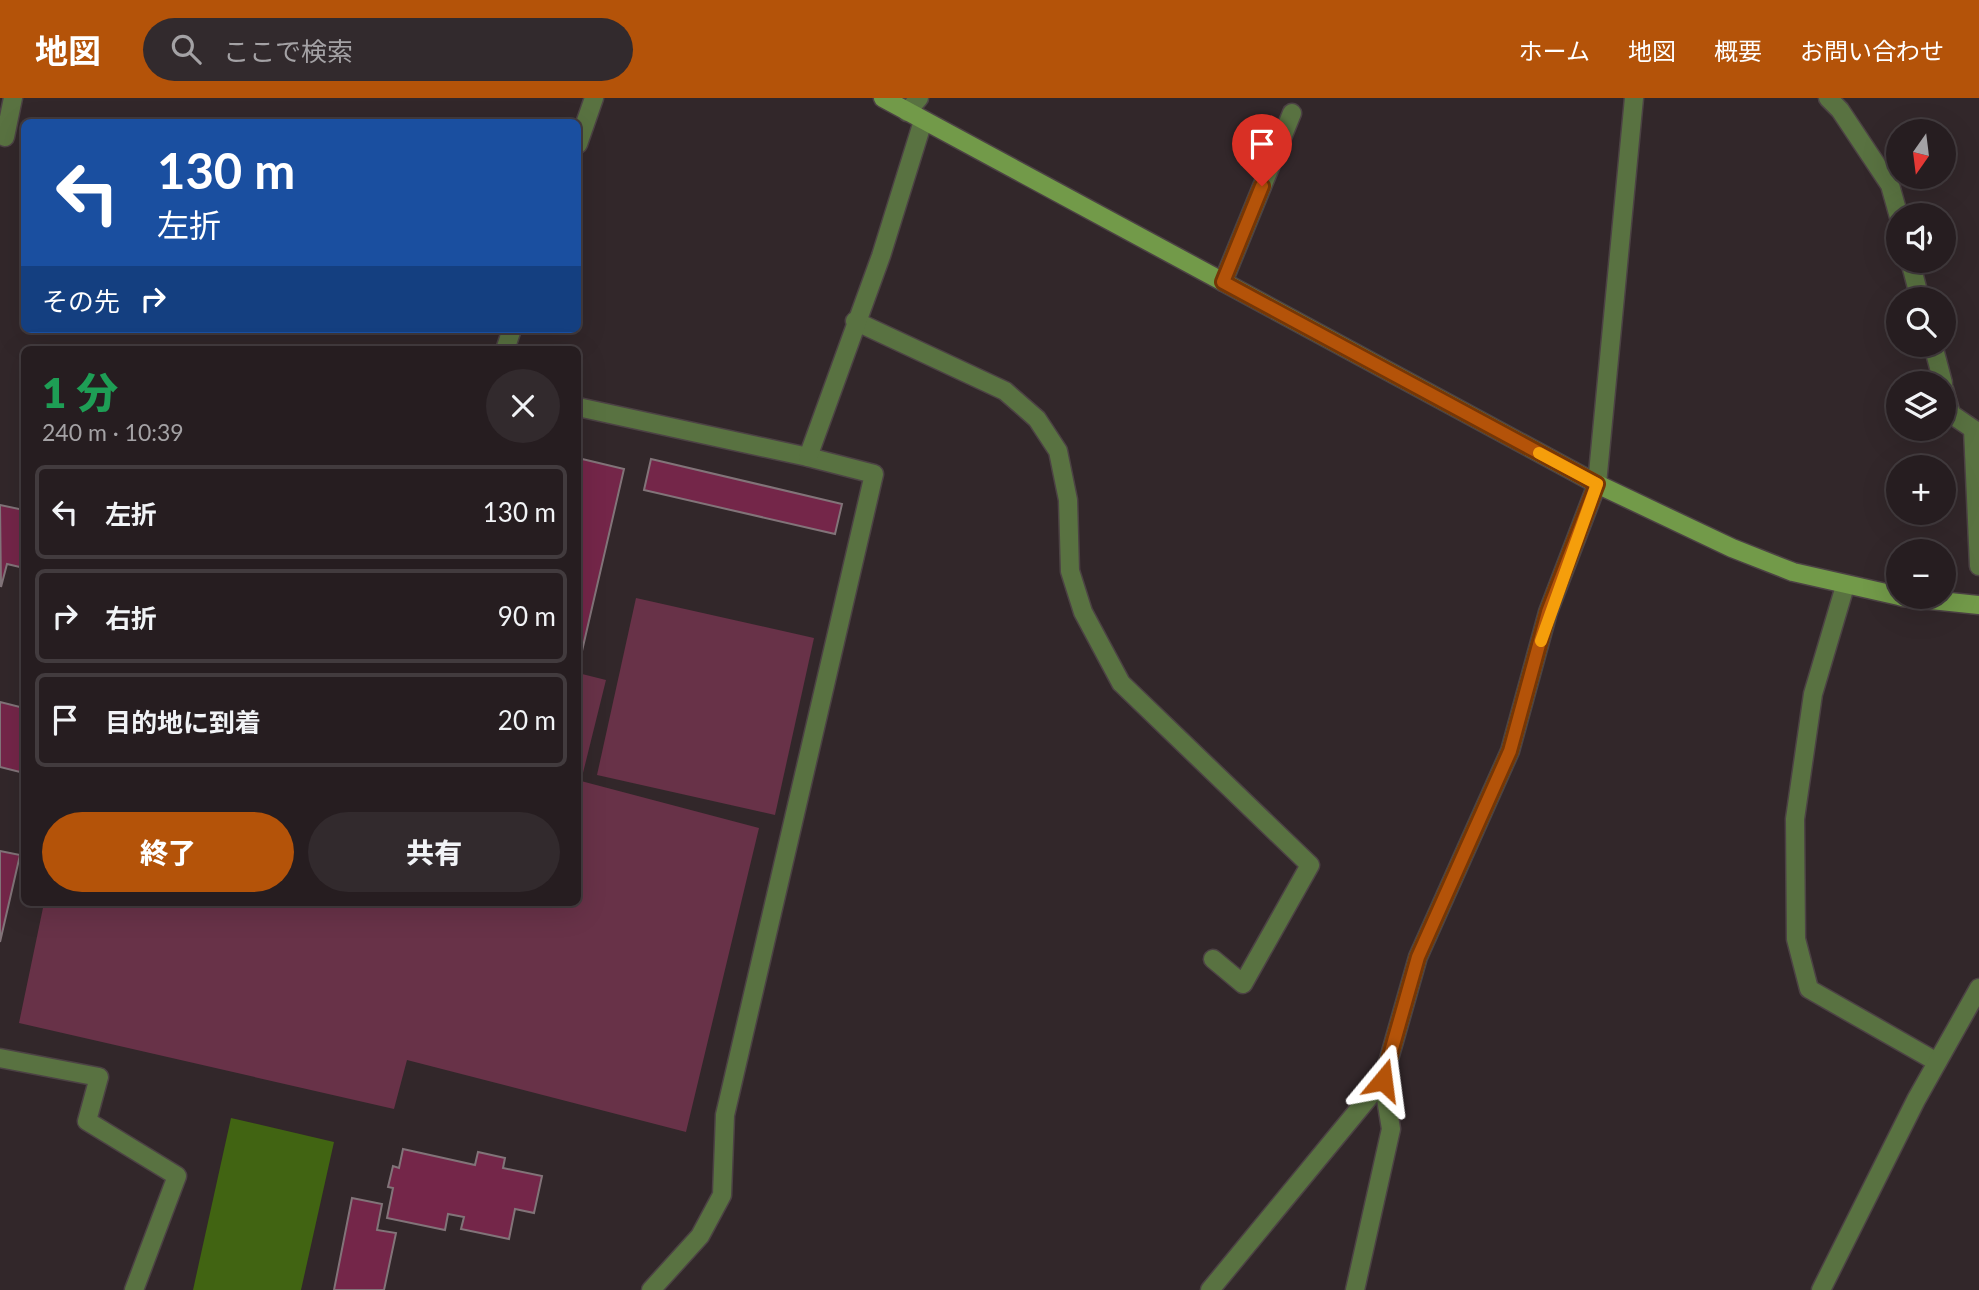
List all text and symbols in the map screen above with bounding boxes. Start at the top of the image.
search box [143,18,633,81]
text: 地図 [35,30,101,70]
icon: search [167,30,205,68]
text: ここで検索 [223,35,353,67]
text: ホーム [1519,36,1590,65]
text: 地図 [1628,36,1676,65]
text: 概要 [1714,36,1762,65]
text: お問い合わせ [1800,36,1944,65]
pin [1232,114,1292,186]
north arrow [1886,119,1956,189]
map controls [1886,119,1956,609]
icon: arrive [1243,125,1281,163]
text: 130 m [157,141,295,199]
icon: left [42,147,133,238]
button: sound [1886,203,1956,273]
text: 左折 [157,205,221,244]
icon: right [134,280,172,318]
text: その先 [42,285,120,317]
button: search [1886,287,1956,357]
text: 1 分 [42,367,118,417]
button: close [486,369,560,443]
button: layers [1886,371,1956,441]
text: 240 m · 10:39 [42,418,184,446]
button: + [1886,455,1956,525]
icon: left [46,493,84,531]
text: 130 m [483,496,556,528]
text: 左折 [105,498,157,530]
button: − [1886,539,1956,609]
icon: right [46,597,84,635]
text: 90 m [498,600,556,632]
text: 右折 [105,602,157,634]
icon: arrive [46,701,84,739]
text: 20 m [498,704,556,736]
text: 目的地に到着 [105,706,261,738]
button: 終了 [42,812,294,892]
button: 共有 [308,812,560,892]
position arrow [1346,1043,1420,1117]

